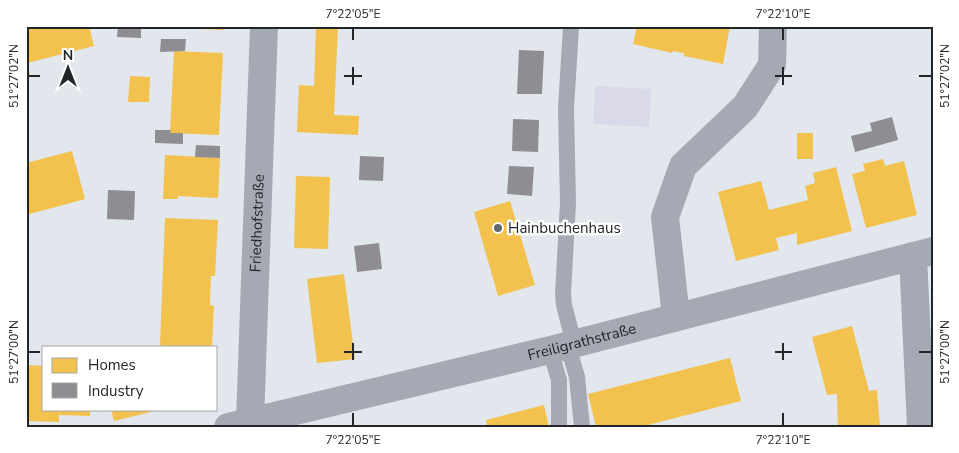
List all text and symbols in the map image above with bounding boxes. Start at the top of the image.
text: 7°22'05"E [326,6,380,22]
text: 7°22'10"E [756,6,810,22]
north arrow [42,42,92,92]
text: 51°27'02"N [6,44,22,108]
text: 51°27'02"N [937,44,953,108]
text: N [63,46,73,65]
street label: Friedhofstraße [245,174,269,273]
place label: Hainbuchenhaus [508,218,621,238]
marker: Hainbuchenhaus [492,222,504,234]
street label: Freiligrathstraße [525,318,638,365]
text: 51°27'00"N [6,320,22,384]
text: 51°27'00"N [937,320,953,384]
legend [42,346,218,410]
text: Homes [88,355,136,375]
text: Industry [88,381,144,401]
text: 7°22'05"E [326,432,380,448]
text: 7°22'10"E [756,432,810,448]

